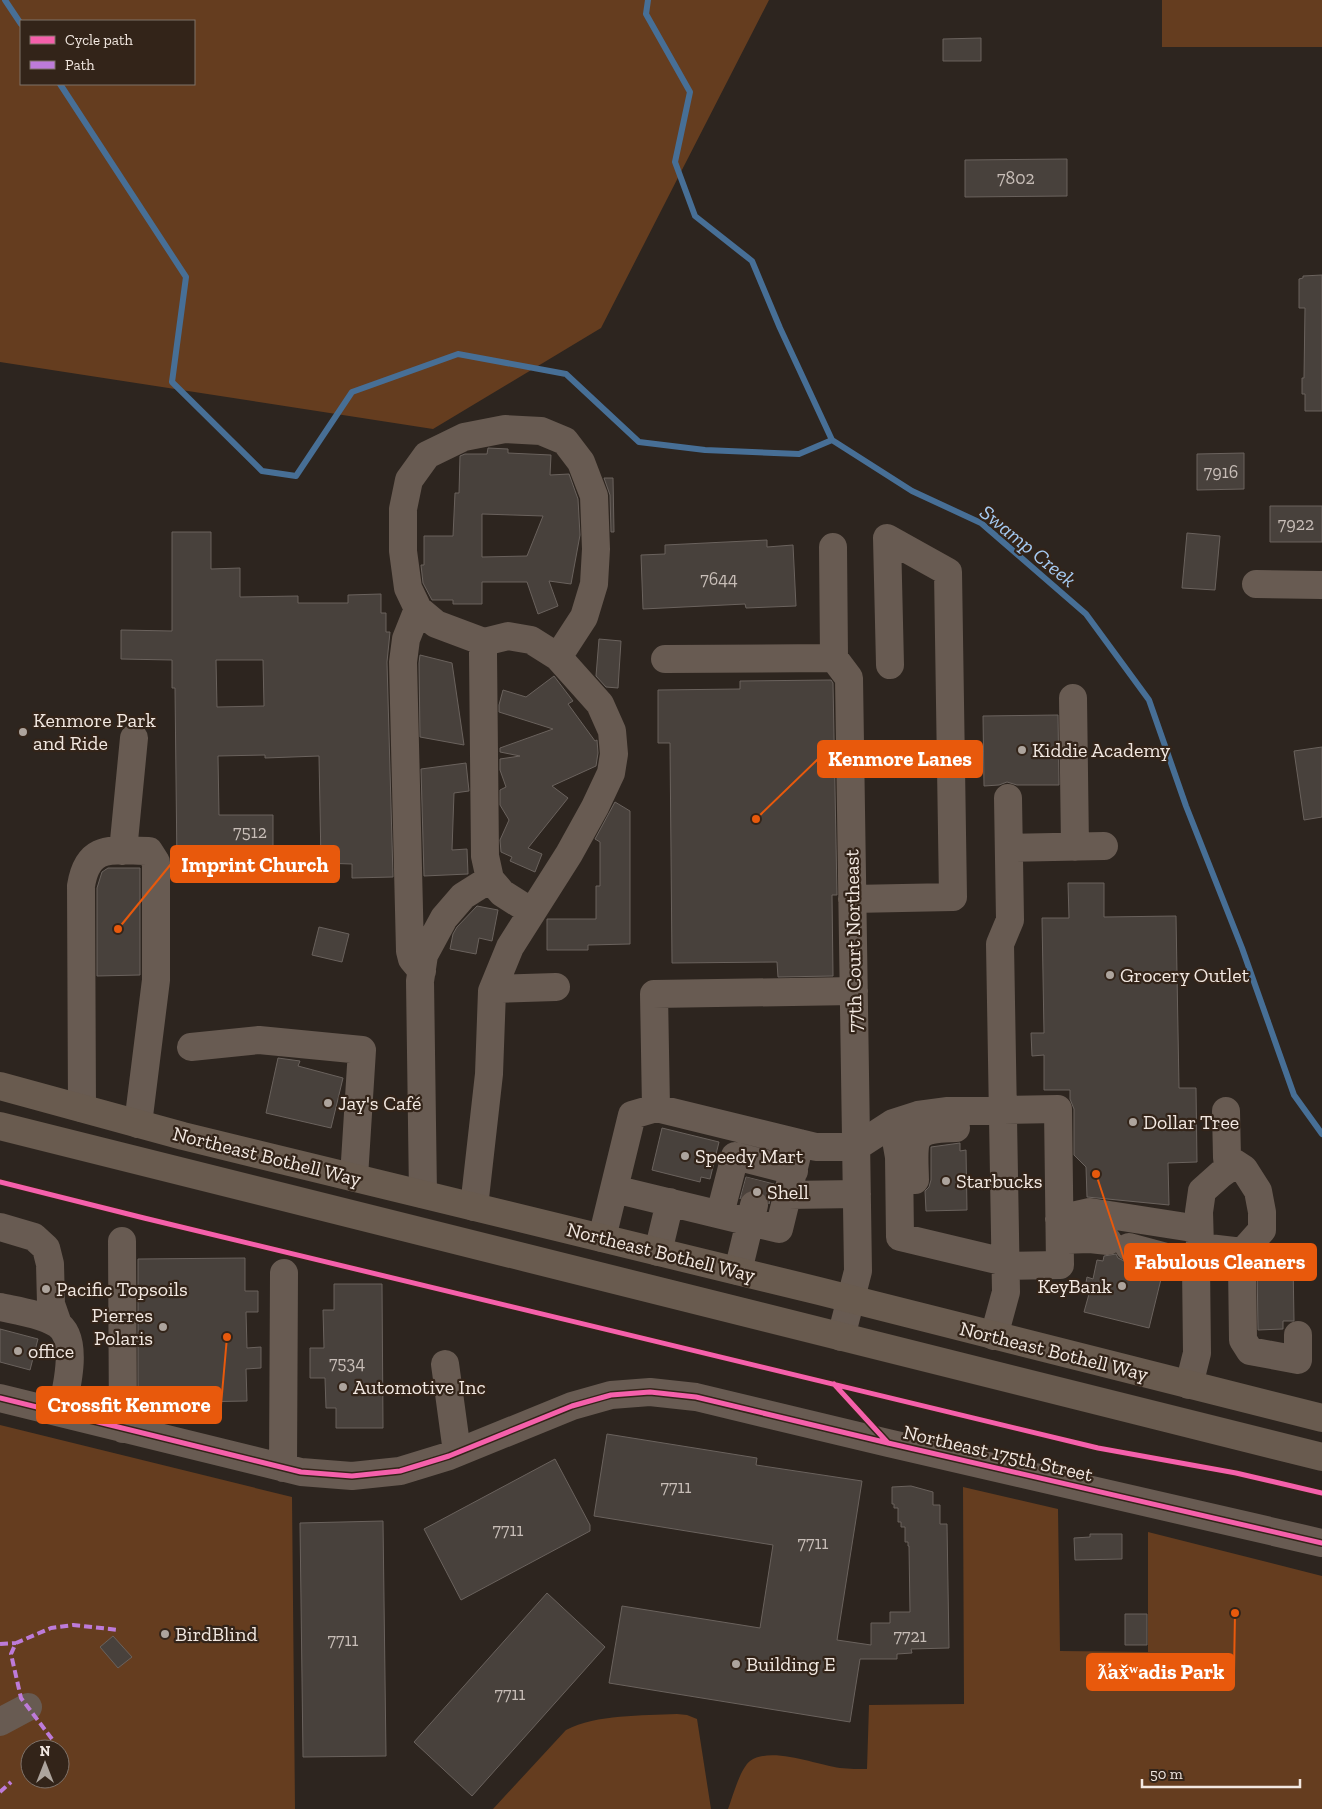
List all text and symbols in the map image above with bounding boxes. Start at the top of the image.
legend [20,20,195,85]
text: Cycle path [65,31,134,49]
text: Path [65,56,95,74]
house number: 7802 [997,167,1035,189]
house number: 7916 [1204,461,1238,483]
water label: Swamp Creek [975,499,1081,592]
house number: 7922 [1278,513,1314,535]
house number: 7644 [700,568,738,590]
place label: Kenmore Park and Ride [33,708,156,755]
marker: Kenmore Park and Ride [17,726,29,738]
place label: Kiddie Academy [1032,738,1171,762]
callout: Kenmore Lanes [818,741,982,777]
marker: Kiddie Academy [1016,744,1028,756]
text: Kenmore Lanes [828,746,972,771]
house number: 7512 [233,821,267,843]
callout: Imprint Church [171,846,339,882]
street label: 77th Court Northeast [839,849,867,1033]
text: Imprint Church [181,852,329,877]
place label: Grocery Outlet [1120,963,1250,987]
marker: Grocery Outlet [1104,969,1116,981]
place label: Jay's Café [338,1091,421,1115]
marker: Jay's Café [322,1097,334,1109]
place label: Dollar Tree [1143,1110,1239,1134]
marker: Dollar Tree [1127,1116,1139,1128]
street label: Northeast Bothell Way [170,1121,365,1191]
place label: Speedy Mart [695,1144,804,1168]
marker: Speedy Mart [679,1150,691,1162]
place label: Starbucks [956,1169,1042,1193]
marker: Starbucks [940,1175,952,1187]
place label: Shell [767,1180,809,1204]
marker: Shell [751,1186,763,1198]
street label: Northeast Bothell Way [564,1217,759,1287]
callout: Fabulous Cleaners [1125,1244,1316,1280]
text: Fabulous Cleaners [1135,1249,1306,1274]
place label: KeyBank [1037,1274,1113,1298]
place label: Pacific Topsoils [56,1277,188,1301]
marker: KeyBank [1116,1280,1128,1292]
marker: Pacific Topsoils [40,1283,52,1295]
place label: Pierres Polaris [92,1303,153,1350]
street label: Northeast Bothell Way [957,1316,1152,1386]
marker: Pierres Polaris [157,1321,169,1333]
place label: office [28,1339,74,1363]
marker: office [12,1345,24,1357]
house number: 7534 [329,1352,365,1374]
place label: Automotive Inc [353,1375,486,1399]
marker: Automotive Inc [337,1381,349,1393]
callout: Crossfit Kenmore [37,1387,221,1423]
text: Crossfit Kenmore [47,1392,211,1417]
street label: Northeast 175th Street [901,1419,1096,1487]
house number: 7711 [661,1476,691,1498]
house number: 7711 [493,1519,523,1541]
house number: 7711 [798,1532,828,1554]
place label: BirdBlind [175,1622,257,1646]
house number: 7721 [893,1625,927,1647]
marker: BirdBlind [159,1628,171,1640]
house number: 7711 [328,1629,358,1651]
place label: Building E [746,1652,836,1676]
callout: ƛ̕ax̌ʷadis Park [1087,1654,1234,1690]
marker: Building E [730,1658,742,1670]
text: ƛ̕ax̌ʷadis Park [1098,1659,1225,1684]
house number: 7711 [495,1683,525,1705]
north arrow [20,1739,70,1789]
text: N [40,1743,51,1760]
scale bar [1142,1756,1300,1788]
text: 50 m [1150,1765,1183,1783]

